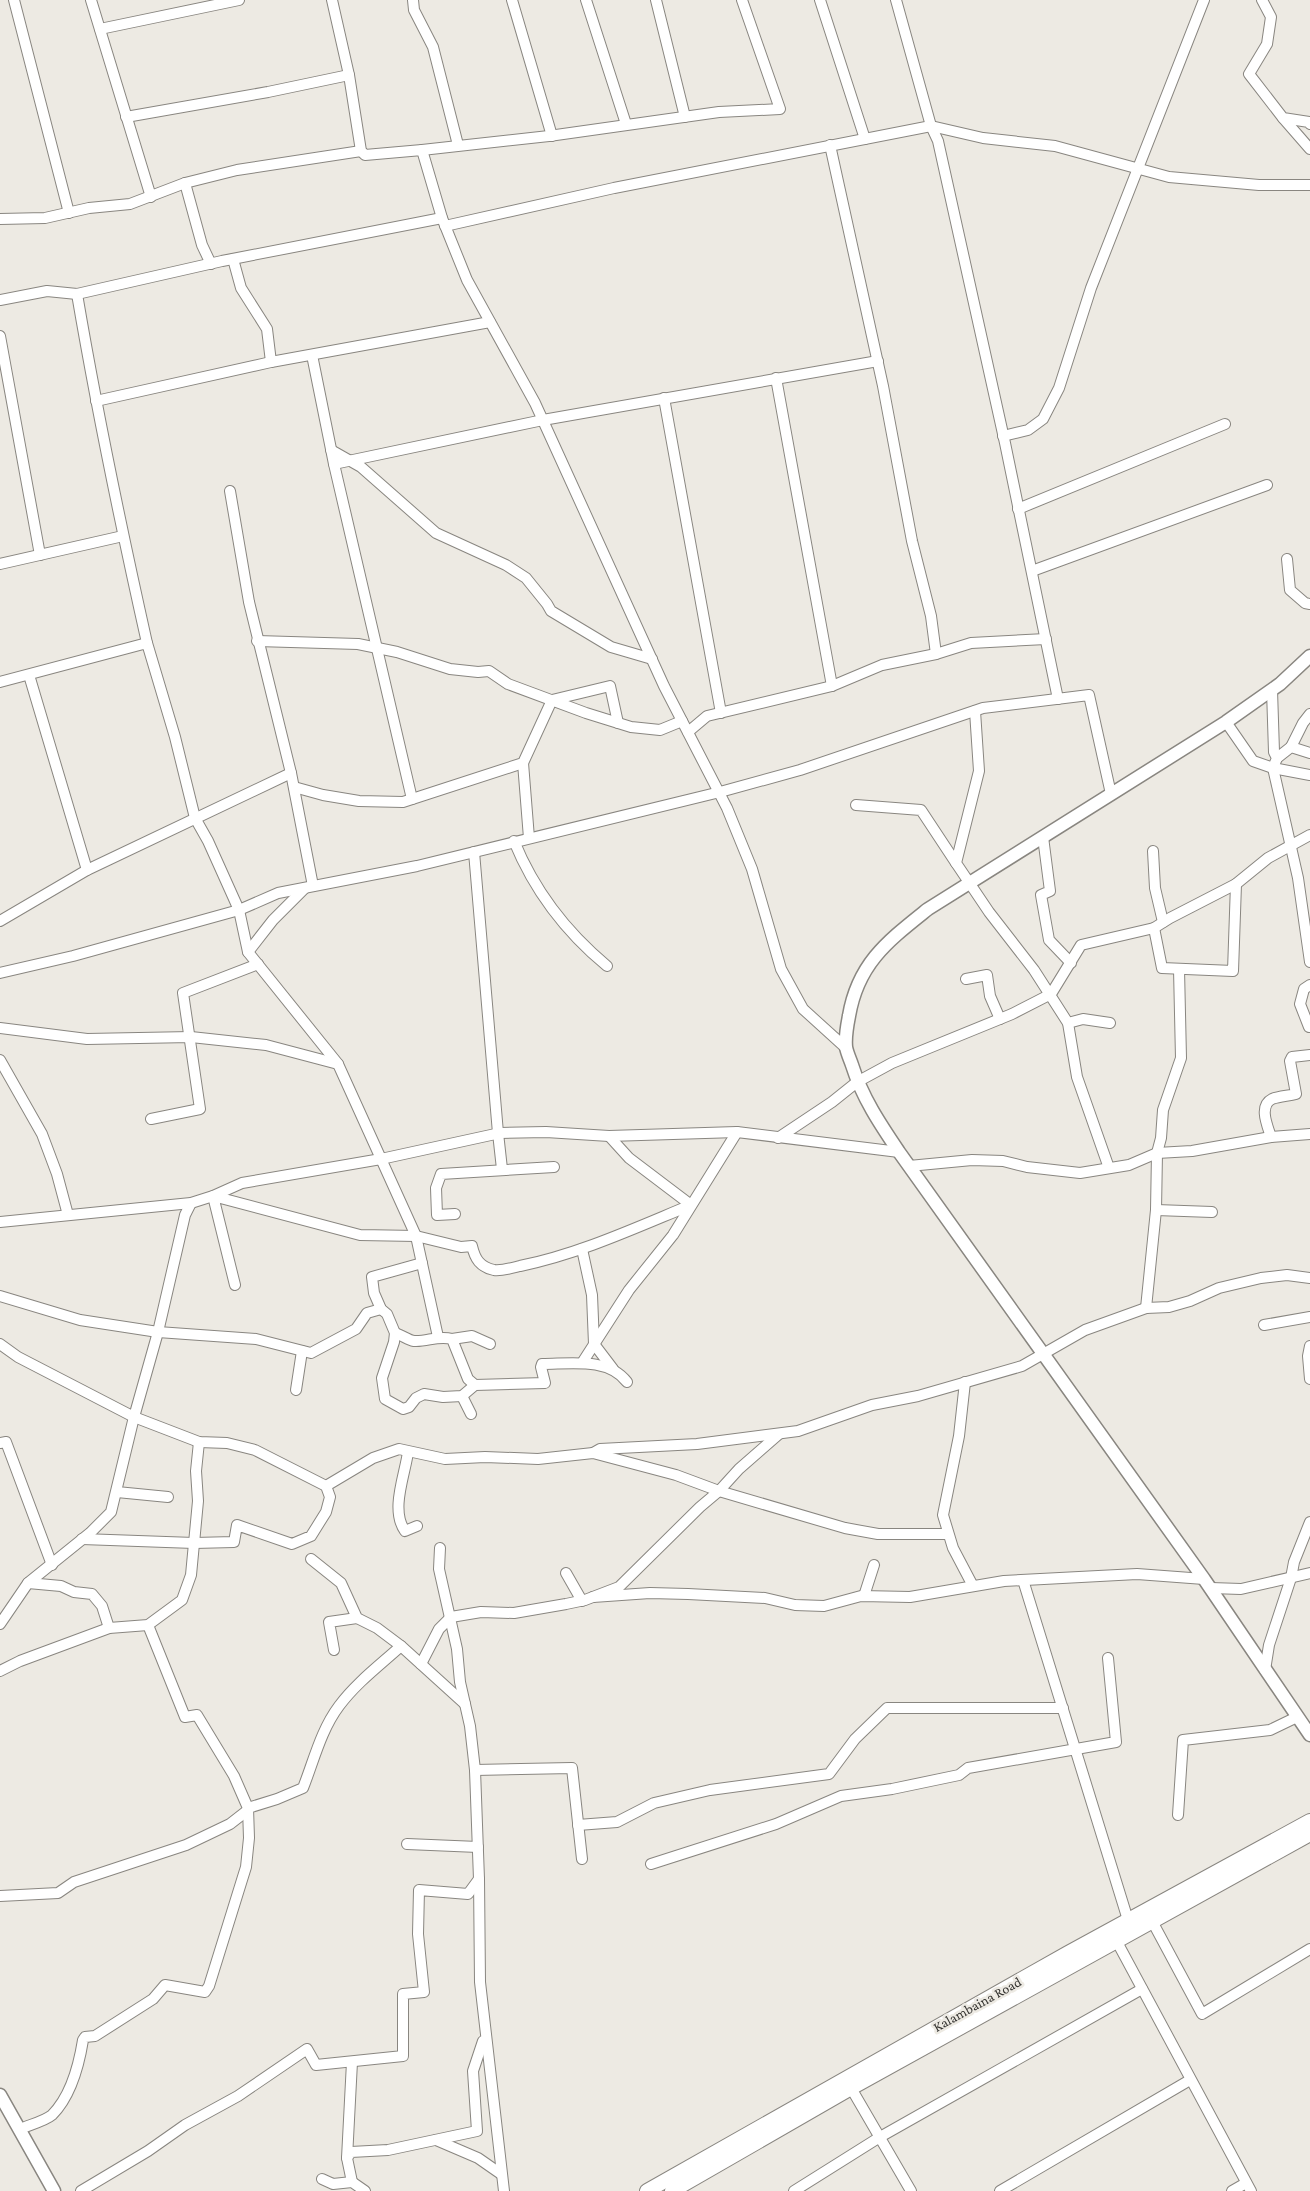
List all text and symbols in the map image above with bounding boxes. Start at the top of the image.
street label: Kalambaina Road [930,1973,1024,2035]

